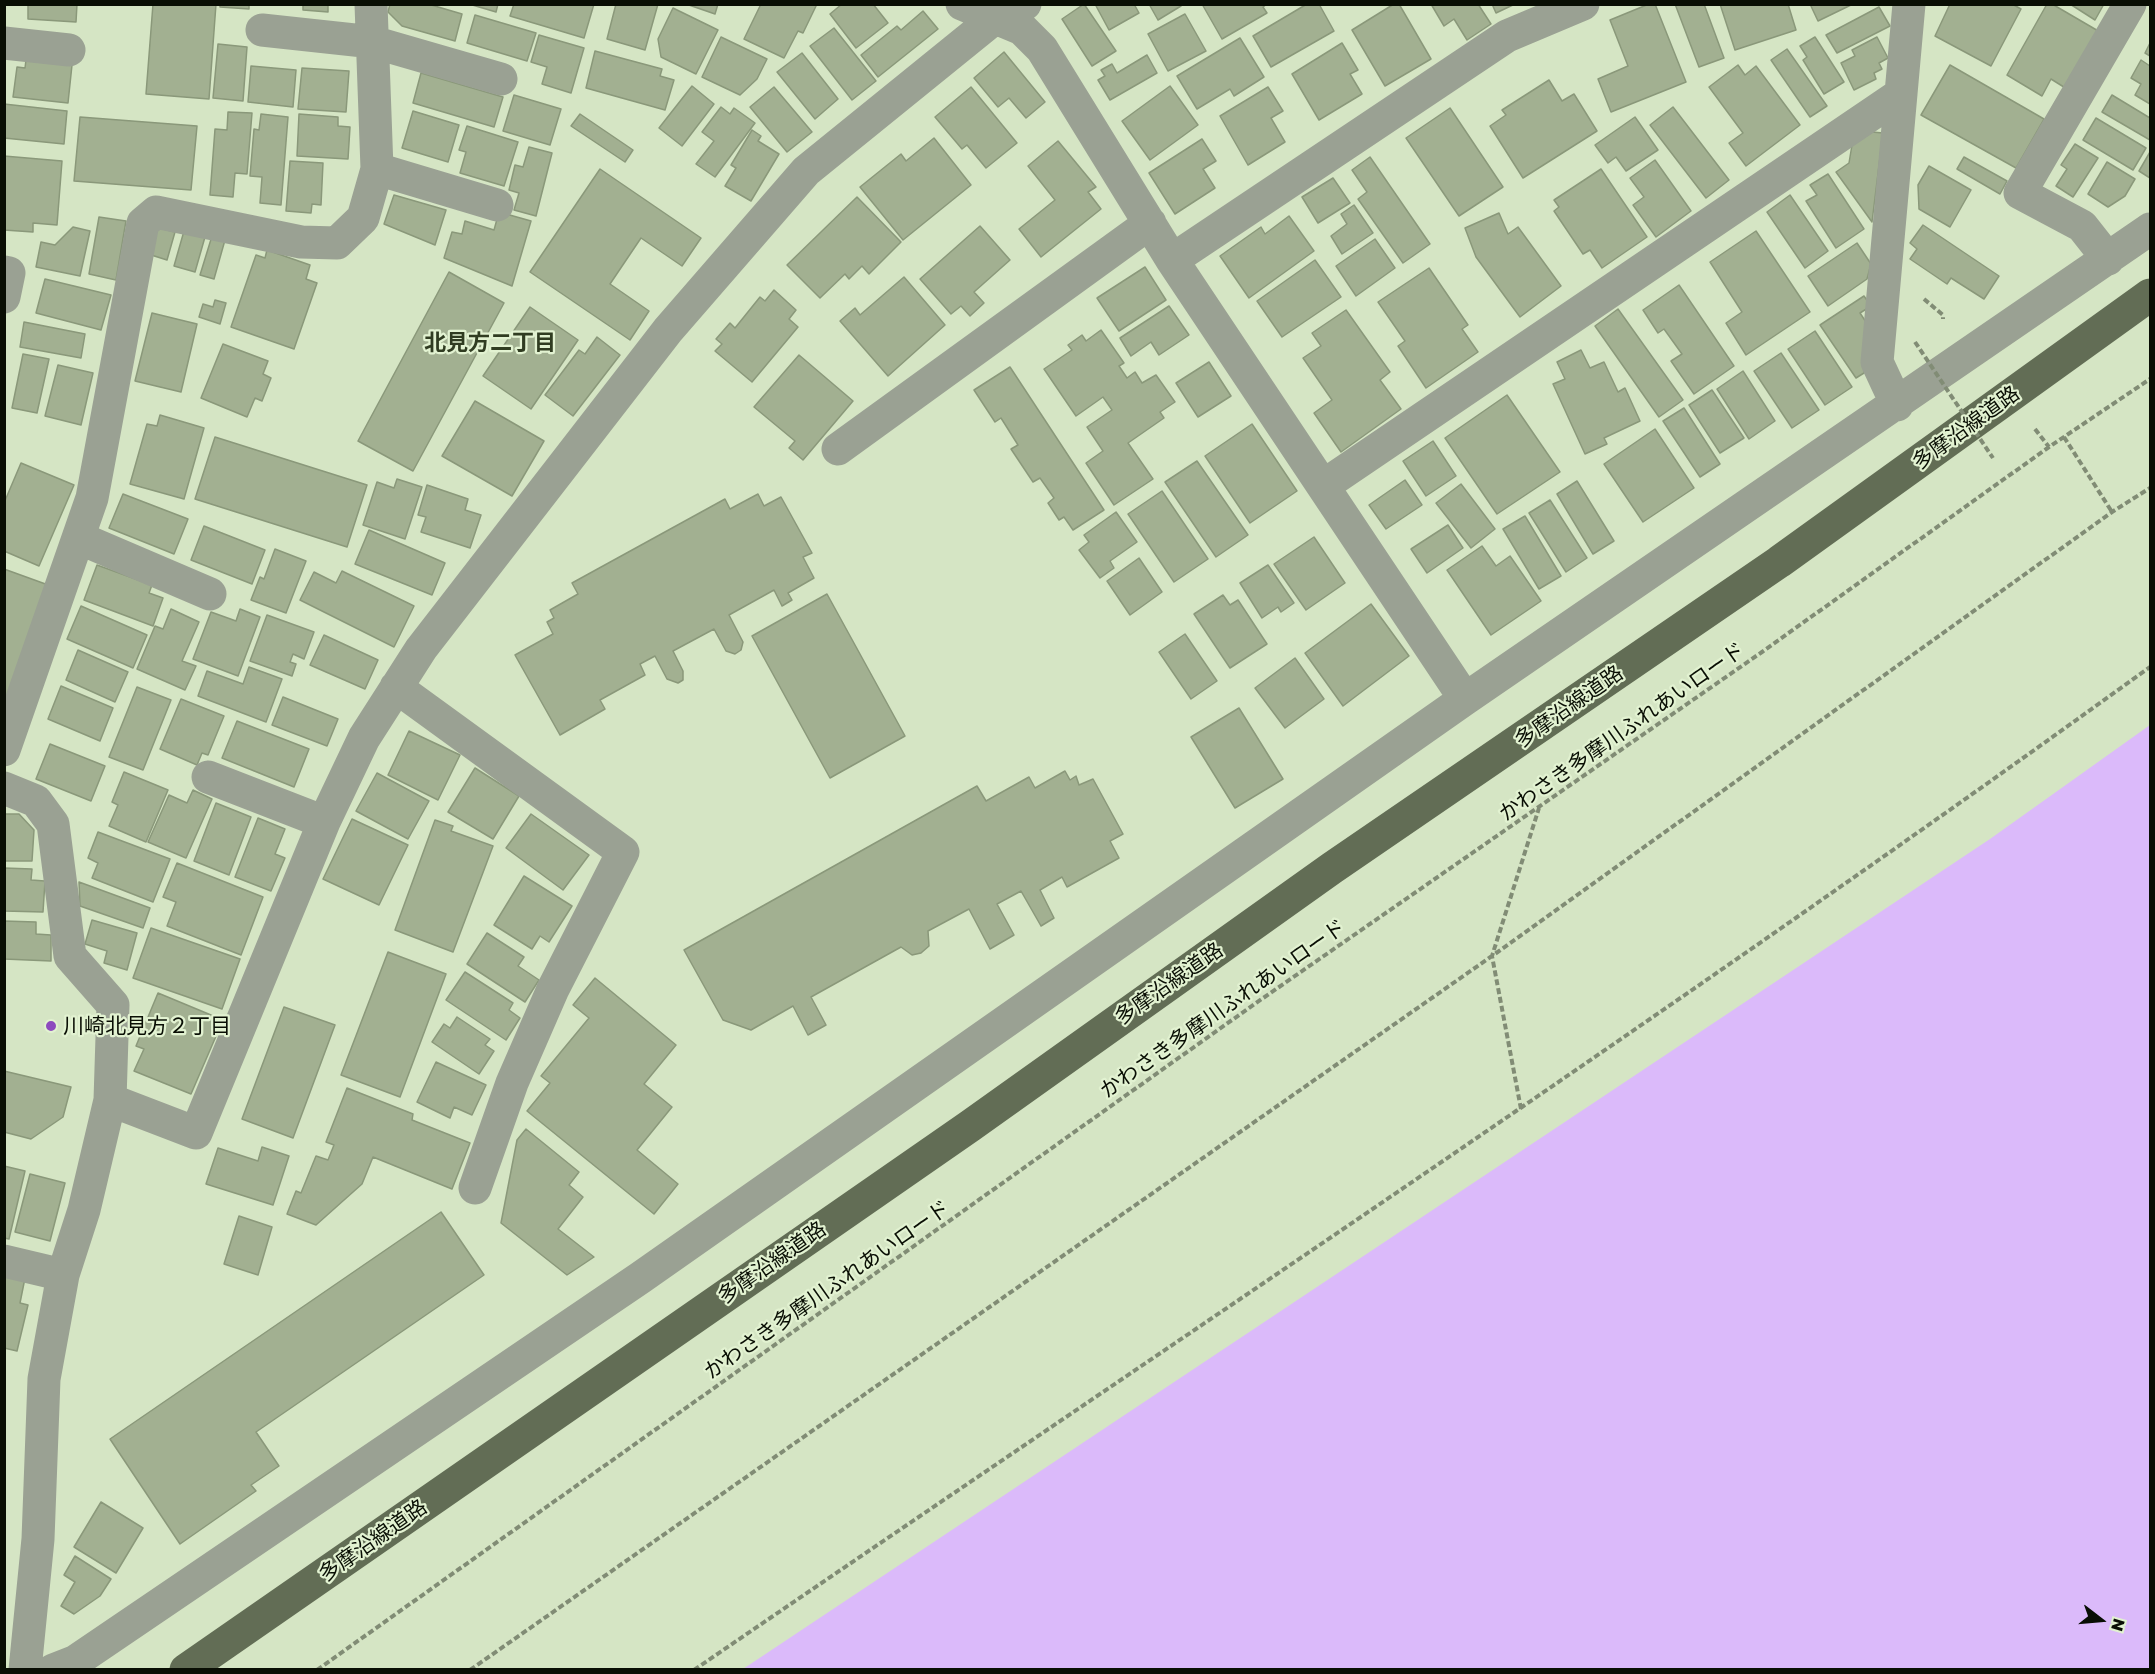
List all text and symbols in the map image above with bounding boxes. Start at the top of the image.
district label: 北見方二丁目 [424,330,556,356]
street label: 多摩沿線道路 [1908,381,2024,475]
street label: かわさき多摩川ふれあいロード [1494,637,1750,827]
street label: 多摩沿線道路 [1510,661,1628,753]
street label: かわさき多摩川ふれあいロード [1095,914,1351,1104]
street label: 多摩沿線道路 [1110,938,1228,1030]
place label: 川崎北見方２丁目 [63,1013,231,1039]
marker: 川崎北見方２丁目 [44,1019,58,1033]
street label: かわさき多摩川ふれあいロード [699,1195,955,1385]
street label: 多摩沿線道路 [713,1217,831,1309]
street label: 多摩沿線道路 [314,1495,432,1587]
north arrow [2071,1590,2131,1650]
text: N [2107,1616,2130,1634]

